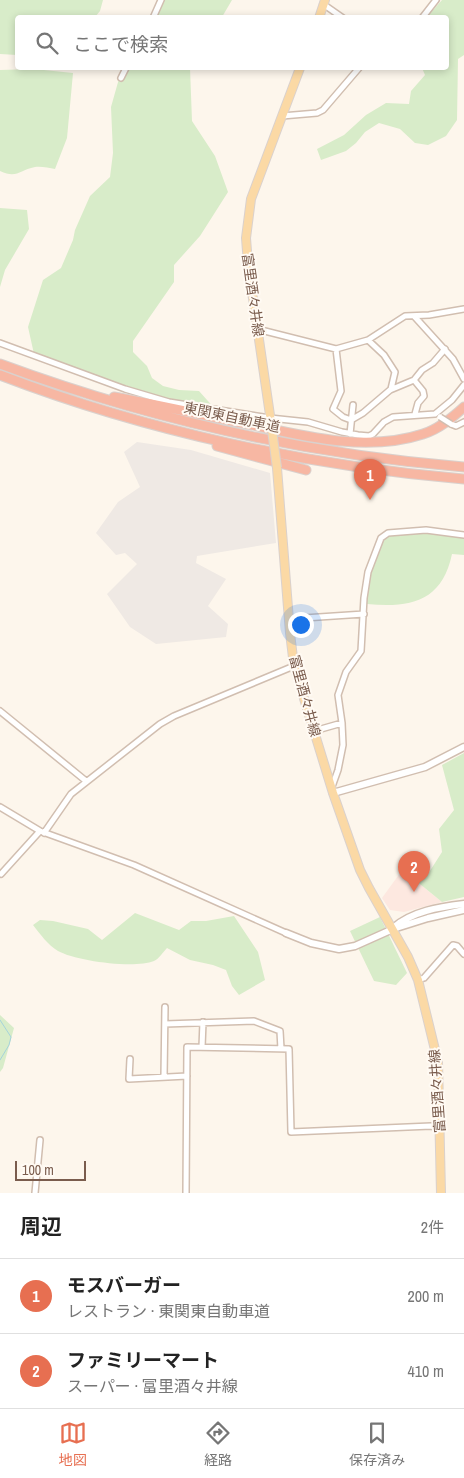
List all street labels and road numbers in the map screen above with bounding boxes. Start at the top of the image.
street label: 富里酒々井線 [238,252,268,338]
street label: 東関東自動車道 [182,398,282,436]
street label: 富里酒々井線 [285,653,325,739]
street label: 富里酒々井線 [425,1048,449,1134]

